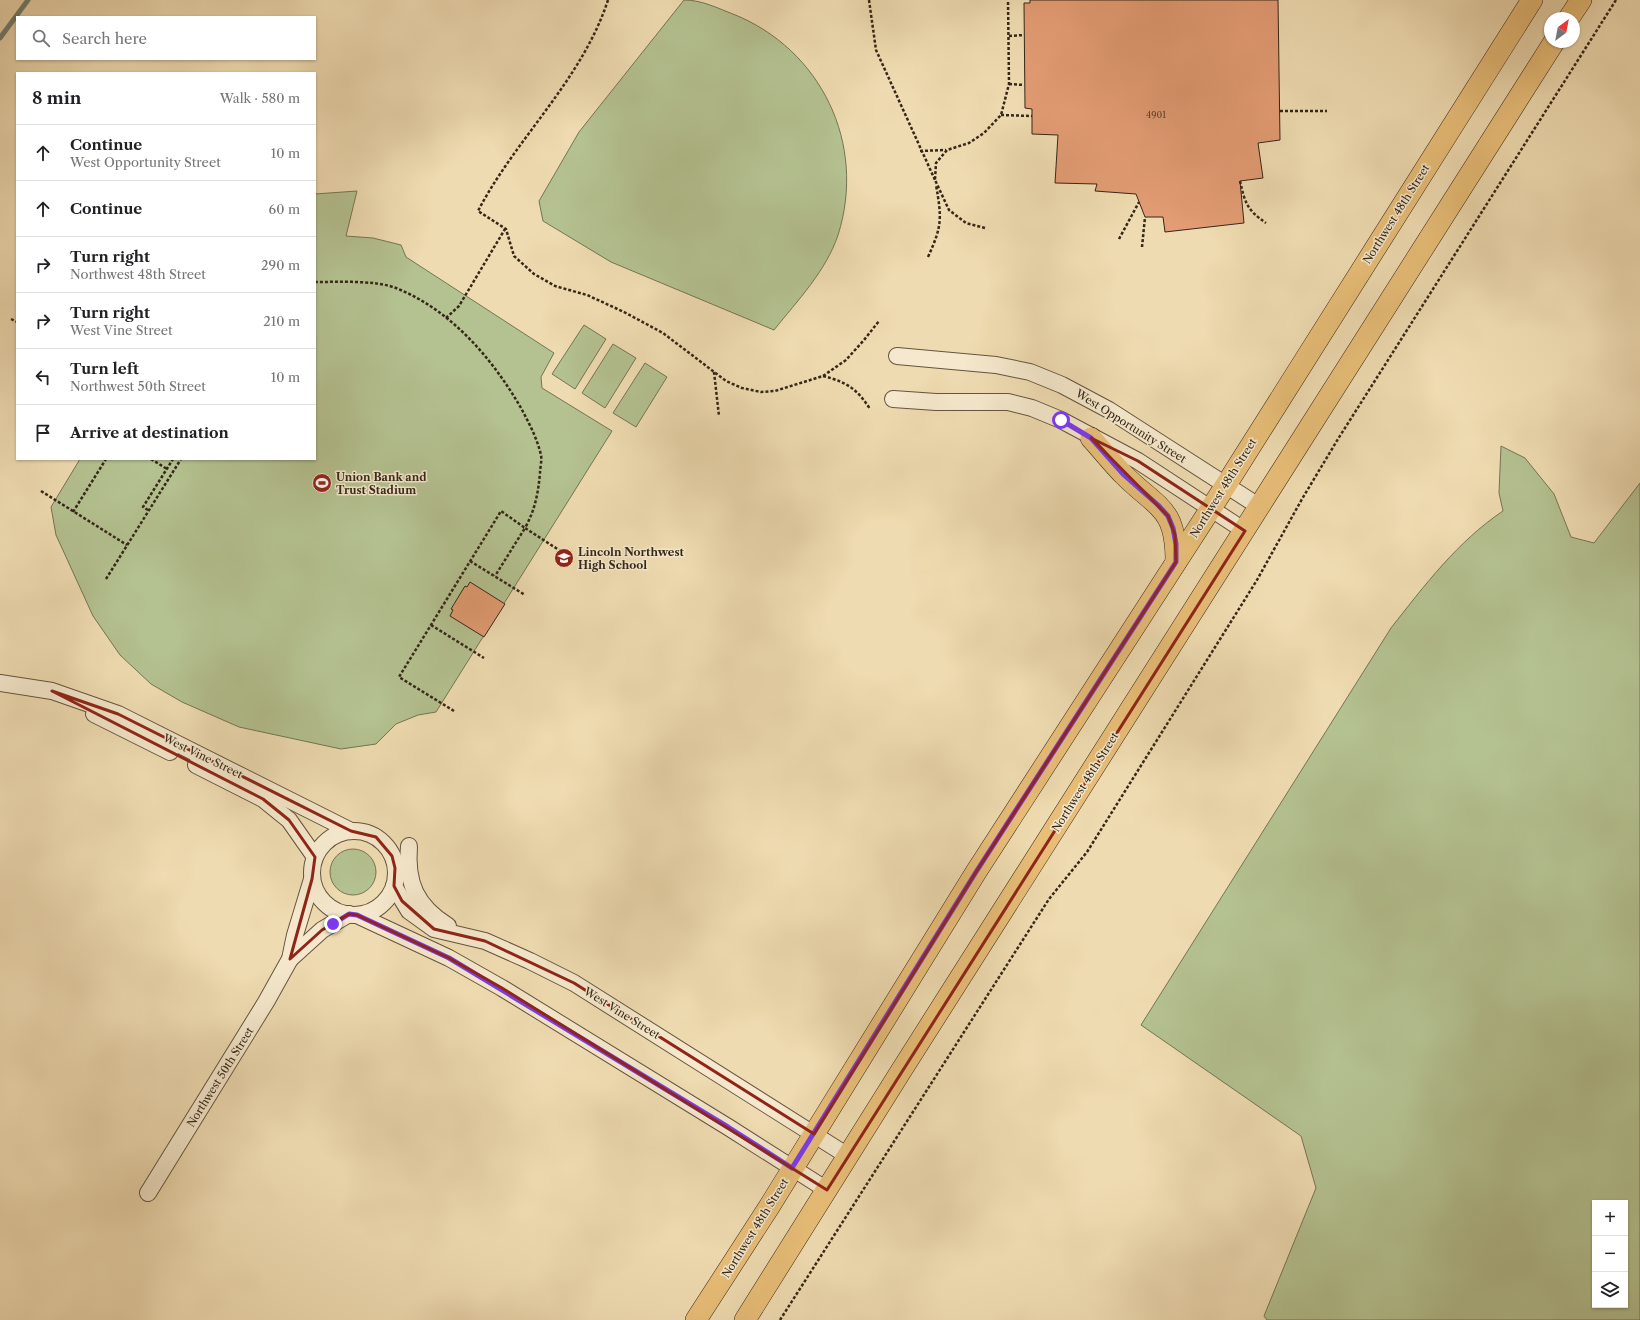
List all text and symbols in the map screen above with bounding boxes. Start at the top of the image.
north arrow [1544,12,1580,48]
search box [16,16,316,60]
icon: search [30,27,52,49]
text: Search here [62,29,147,48]
text: 8 min [32,88,81,108]
text: Walk · 580 m [220,90,300,106]
house number: 4901 [1146,109,1166,120]
text: Continue [70,135,142,154]
icon: ahead [32,142,54,164]
text: 10 m [271,145,300,161]
text: West Opportunity Street [70,154,221,170]
street label: Northwest 48th Street [1360,161,1432,266]
icon: ahead [32,198,54,220]
text: Continue [70,199,142,218]
text: 60 m [269,201,300,217]
text: Turn right [70,247,150,266]
icon: right [32,254,54,276]
text: 290 m [261,257,300,273]
text: Northwest 48th Street [70,266,206,282]
text: Turn right [70,303,150,322]
icon: right [32,310,54,332]
text: 210 m [263,313,300,329]
text: West Vine Street [70,322,173,338]
text: Turn left [70,359,139,378]
icon: left [32,366,54,388]
text: 10 m [271,369,300,385]
text: Northwest 50th Street [70,378,206,394]
street label: West Opportunity Street [1072,386,1189,466]
route start [1052,411,1070,429]
icon: arrive [32,422,54,444]
text: Arrive at destination [70,423,229,442]
street label: Northwest 48th Street [1187,435,1259,540]
place label: Union Bank and Trust Stadium [336,470,427,497]
sports icon: Union Bank and Trust Stadium [311,472,333,494]
place label: Lincoln Northwest High School [578,545,684,572]
school or university icon: Lincoln Northwest High School [553,547,575,569]
street label: Northwest 48th Street [1049,729,1121,834]
street label: West Vine Street [160,730,245,781]
route end [324,915,342,933]
street label: West Vine Street [581,984,663,1042]
street label: Northwest 50th Street [184,1024,256,1129]
street label: Northwest 48th Street [719,1175,791,1280]
map controls [1592,1200,1628,1308]
button: + [1592,1200,1628,1236]
button: − [1592,1236,1628,1272]
button: layers [1592,1272,1628,1308]

